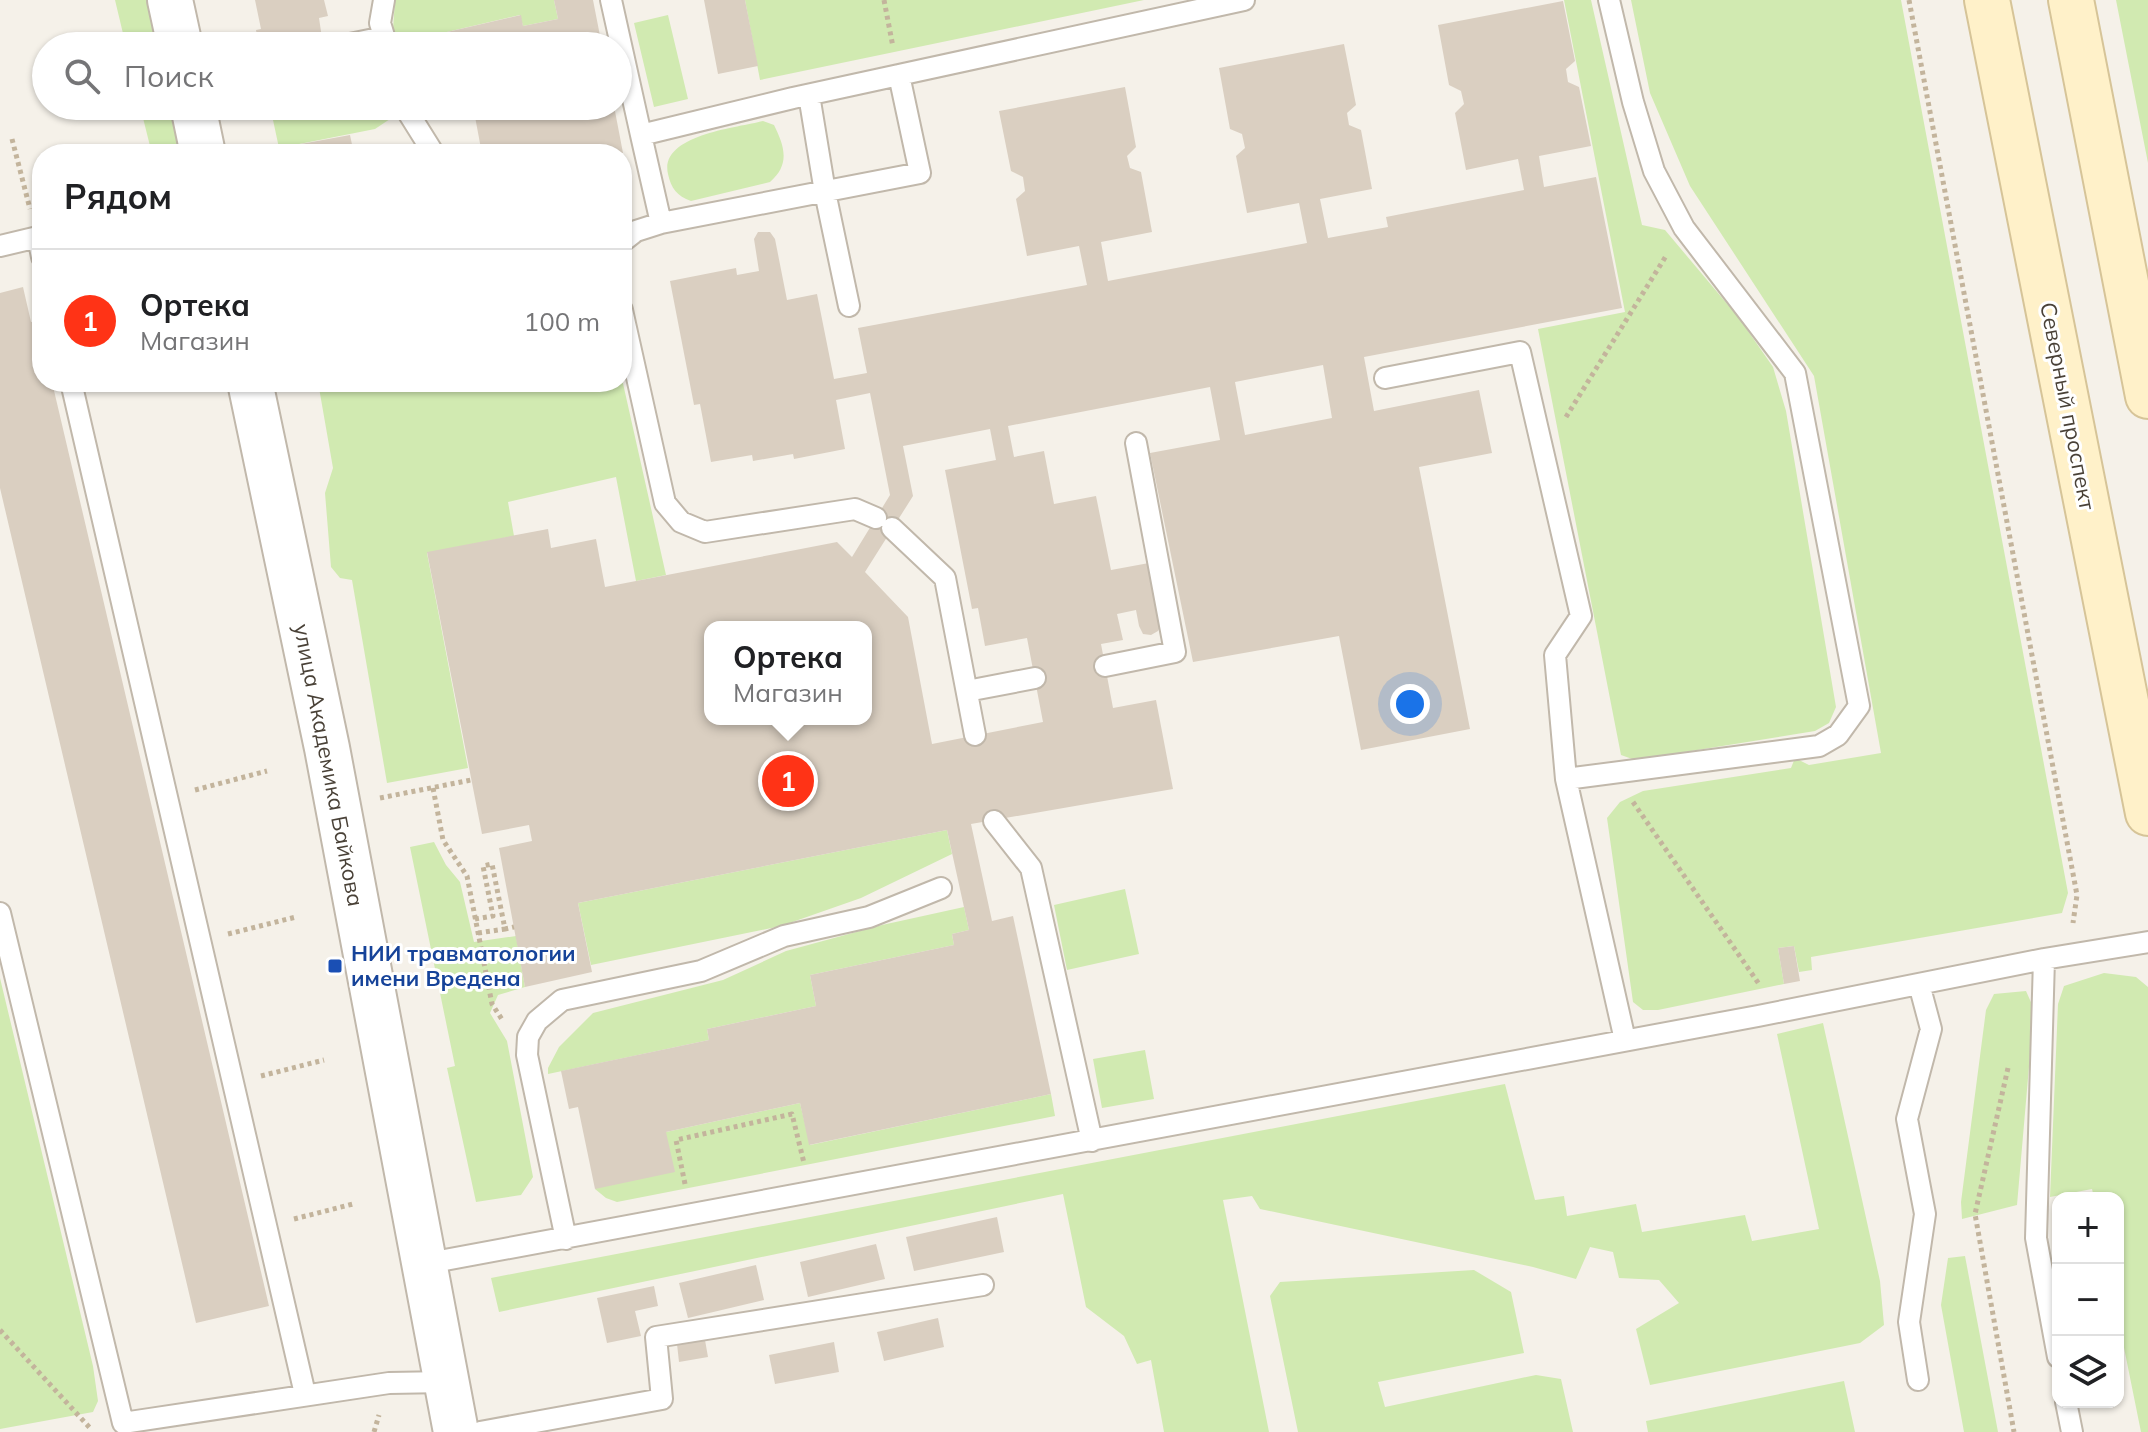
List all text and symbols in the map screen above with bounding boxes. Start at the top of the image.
search box [32,32,632,120]
icon: search [60,54,104,98]
text: Поиск [124,57,214,95]
text: Рядом [64,175,172,218]
text: Ортека [140,286,250,324]
street label: Северный проспект [2034,300,2102,512]
text: 1 [82,305,98,338]
text: 100 m [524,305,600,338]
text: Магазин [140,324,250,357]
street label: улица Академика Байкова [288,621,370,909]
popup [704,621,872,725]
text: Ортека [733,638,843,676]
text: Магазин [733,676,843,709]
your location [1390,684,1430,724]
pin: 1 [762,751,814,811]
place label: НИИ травматологии имени Вредена [351,939,576,992]
marker: НИИ травматологии имени Вредена [326,957,344,975]
map controls [2052,1192,2124,1408]
button: + [2052,1192,2124,1264]
button: − [2052,1264,2124,1336]
button: layers [2052,1336,2124,1408]

